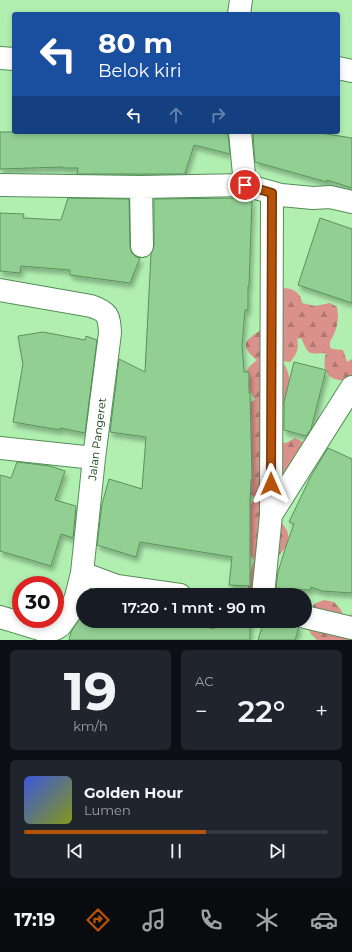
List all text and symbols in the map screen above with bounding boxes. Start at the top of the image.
text: 80 m [98,26,173,60]
icon: left [32,28,84,80]
text: Belok kiri [98,60,182,82]
icon: left [123,104,145,126]
icon: ahead [165,104,187,126]
icon: right [207,104,229,126]
pin [228,168,262,202]
icon: arrive [234,174,256,196]
street label: Jalan Pangeret [85,396,109,482]
position arrow [250,463,292,505]
speed limit sign: 30 [12,576,64,628]
text: 17:20 · 1 mnt · 90 m [122,598,266,617]
text: 19 [64,660,117,723]
text: AC [195,673,213,689]
text: 22° [238,693,285,730]
text: − [195,698,208,725]
text: + [315,698,328,725]
text: km/h [73,718,108,734]
text: Golden Hour [84,783,183,802]
text: Lumen [84,802,131,818]
icon: previous [64,840,86,862]
icon: pause [165,840,187,862]
icon: next [266,840,288,862]
icon: directions [84,906,112,934]
icon: music [140,906,168,934]
icon: phone [197,906,225,934]
icon: climate [253,906,281,934]
icon: car [310,906,338,934]
text: 17:19 [14,909,55,931]

